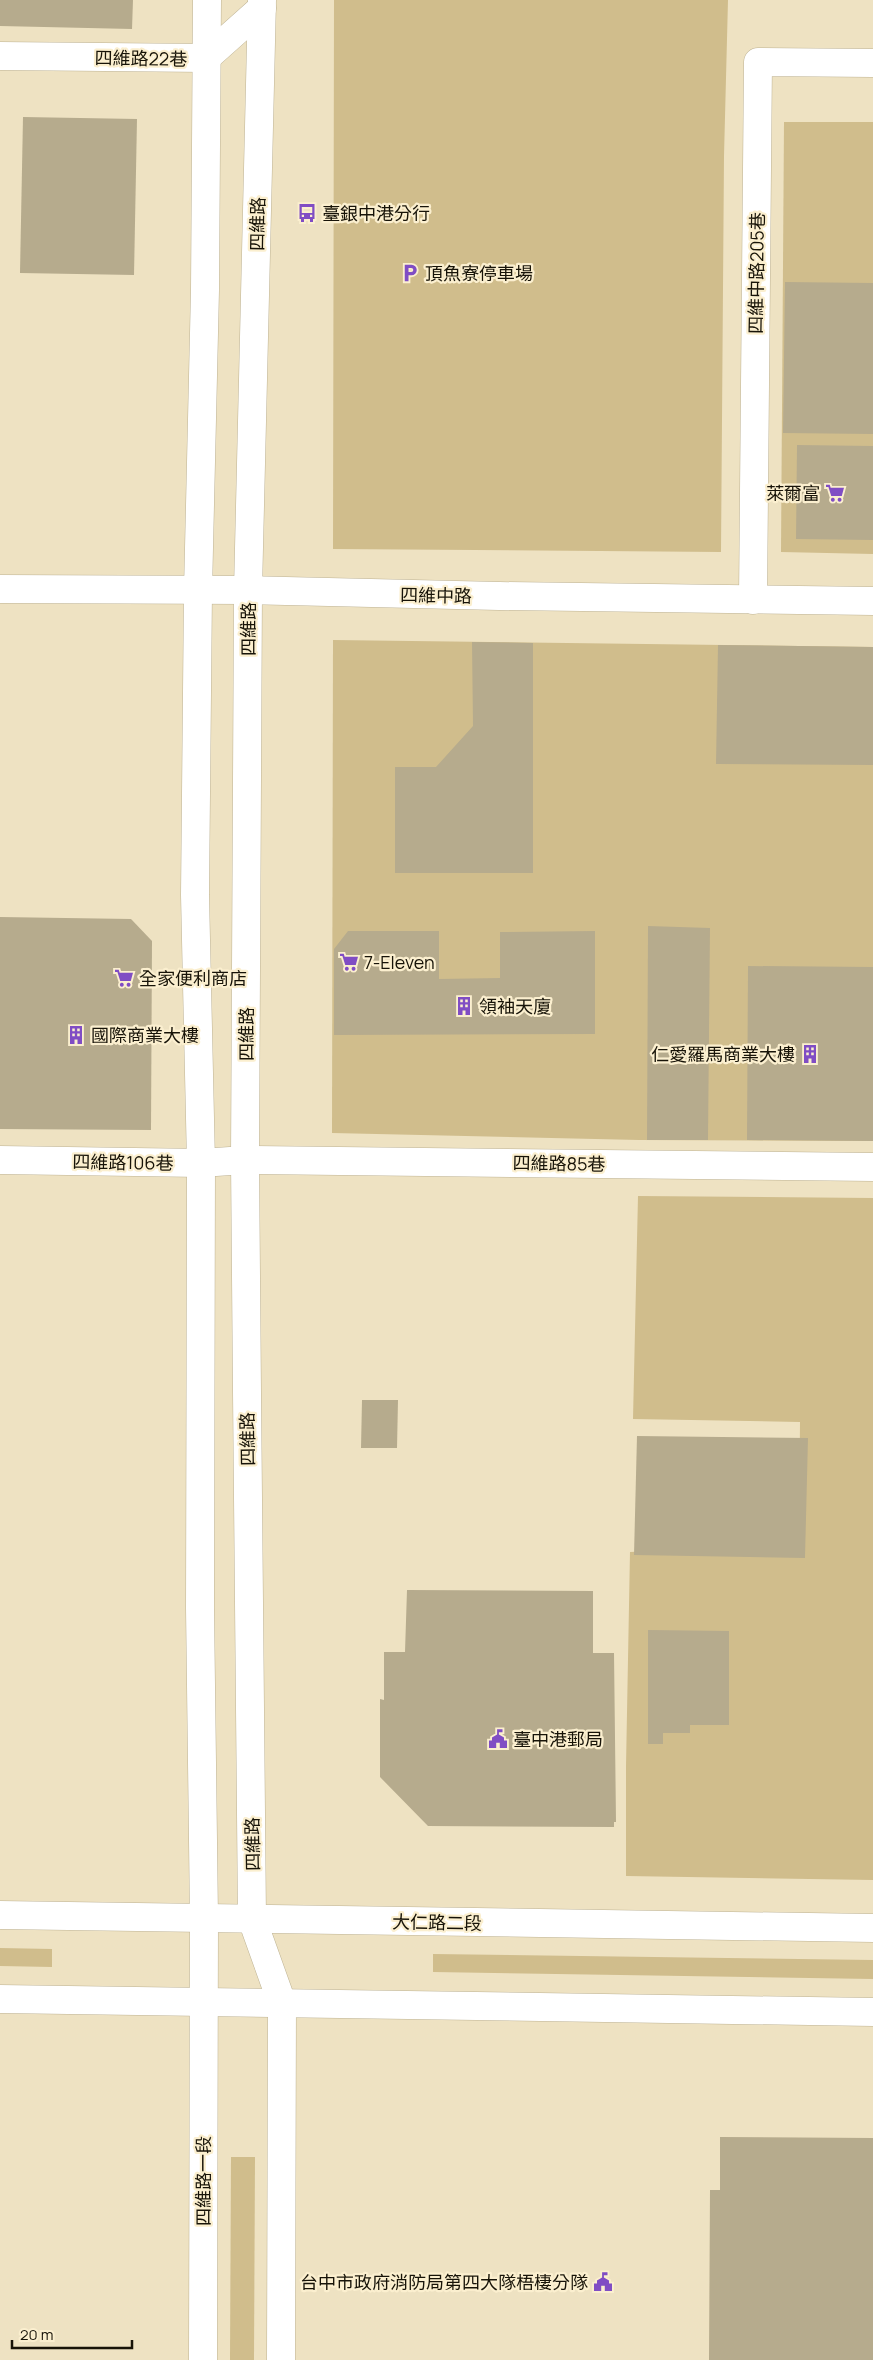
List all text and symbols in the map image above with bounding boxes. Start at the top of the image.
street label: 四維路22巷 [95,45,187,71]
street label: 四維路 [245,197,269,251]
place label: 臺銀中港分行 [322,201,430,225]
bus stop icon: 臺銀中港分行 [296,202,318,224]
street label: 四維中路205巷 [743,212,769,334]
place label: 頂魚寮停車場 [425,261,533,285]
parking icon: 頂魚寮停車場 [399,262,421,284]
place label: 萊爾富 [766,481,820,505]
supermarket icon: 萊爾富 [824,482,846,504]
street label: 四維中路 [400,582,472,608]
street label: 四維路 [236,602,260,656]
place label: 7-Eleven [364,950,435,974]
supermarket icon: 7-Eleven [338,951,360,973]
place label: 全家便利商店 [139,966,247,990]
supermarket icon: 全家便利商店 [113,967,135,989]
place label: 領袖天廈 [479,994,551,1018]
building icon: 領袖天廈 [453,995,475,1017]
street label: 四維路 [234,1007,258,1061]
place label: 國際商業大樓 [91,1023,199,1047]
building icon: 國際商業大樓 [65,1024,87,1046]
place label: 仁愛羅馬商業大樓 [651,1042,795,1066]
building icon: 仁愛羅馬商業大樓 [799,1043,821,1065]
street label: 四維路106巷 [72,1149,174,1175]
street label: 四維路85巷 [512,1150,606,1176]
street label: 四維路 [235,1412,259,1466]
place label: 臺中港郵局 [513,1727,603,1751]
public building icon: 臺中港郵局 [487,1728,509,1750]
street label: 四維路 [240,1817,264,1871]
street label: 大仁路二段 [392,1909,482,1935]
street label: 四維路一段 [191,2136,215,2226]
place label: 台中市政府消防局第四大隊梧棲分隊 [300,2270,588,2294]
public building icon: 台中市政府消防局第四大隊梧棲分隊 [592,2271,614,2293]
scale bar [12,2318,132,2350]
text: 20 m [20,2324,53,2345]

